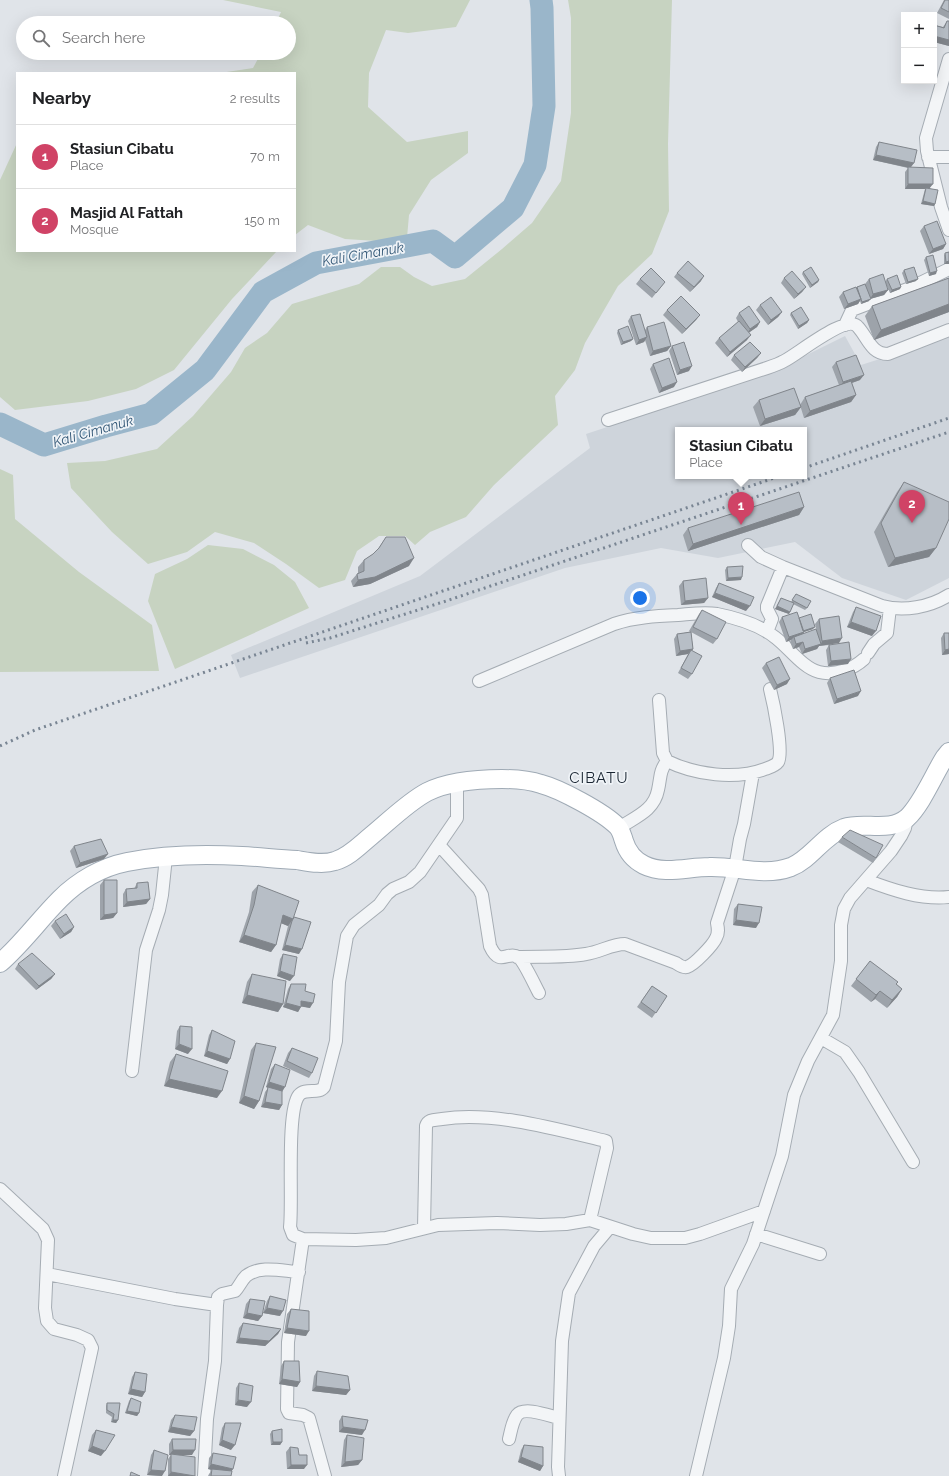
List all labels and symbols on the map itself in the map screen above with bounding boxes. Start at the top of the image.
water label: Kali Cimanuk [321,239,406,269]
water label: Kali Cimanuk [51,412,135,450]
pin: 2 [899,490,925,523]
pin: 1 [728,492,754,525]
your location [630,588,650,608]
district label: CIBATU [569,769,629,787]

